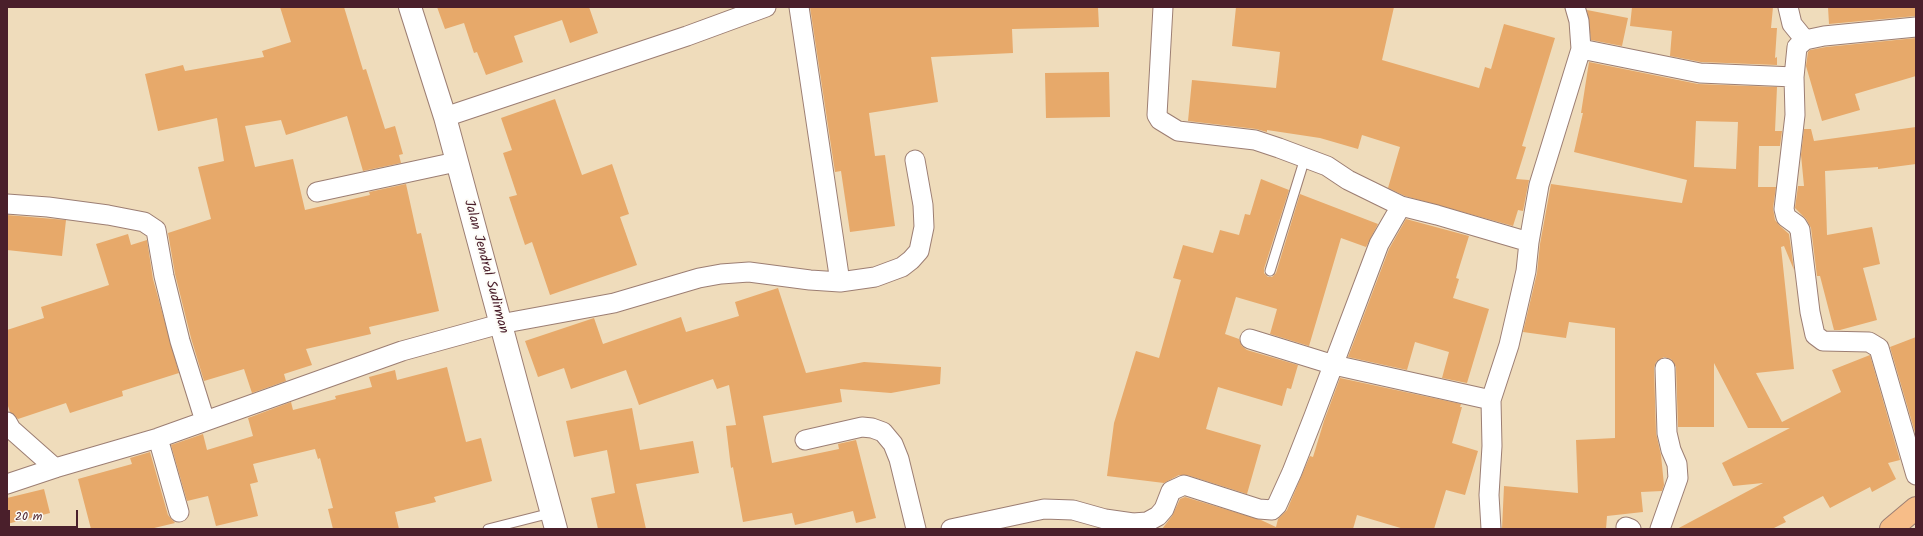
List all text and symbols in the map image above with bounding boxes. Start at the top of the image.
street label: Jalan Jendral Sudirman [459,198,511,336]
scale bar [10,502,80,528]
text: 20 m [15,507,42,526]

